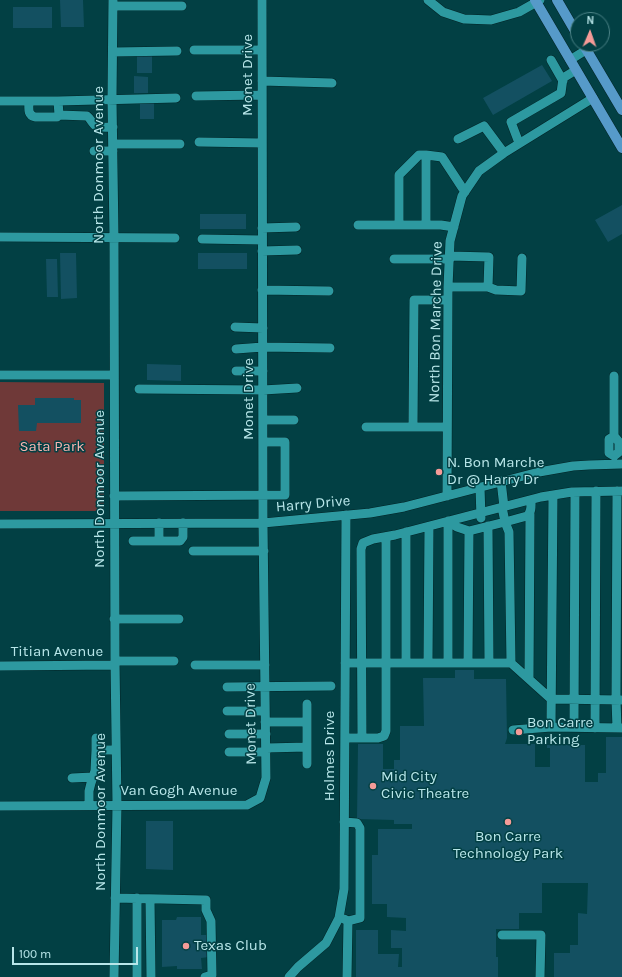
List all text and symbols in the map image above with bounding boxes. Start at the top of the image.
north arrow [570,12,610,52]
text: N [586,14,595,27]
street label: Monet Drive [239,34,257,116]
street label: North Donmoor Avenue [90,86,108,244]
street label: North Bon Marche Drive [426,241,446,403]
street label: Monet Drive [240,358,258,440]
street label: North Donmoor Avenue [91,410,109,568]
park label: Sata Park [19,438,85,456]
place label: N. Bon Marche Dr @ Harry Dr [447,454,545,489]
marker: N. Bon Marche Dr @ Harry Dr [434,467,444,477]
street label: Harry Drive [275,492,351,516]
street label: Titian Avenue [11,643,103,661]
street label: Monet Drive [241,683,261,765]
street label: Holmes Drive [321,711,339,801]
place label: Bon Carre Parking [527,714,593,749]
marker: Bon Carre Parking [514,727,524,737]
street label: North Donmoor Avenue [92,733,110,891]
place label: Mid City Civic Theatre [381,768,469,803]
marker: Mid City Civic Theatre [368,781,378,791]
street label: Van Gogh Avenue [120,782,238,800]
marker: Bon Carre Technology Park [503,817,513,827]
place label: Bon Carre Technology Park [453,828,563,863]
place label: Texas Club [194,937,267,955]
scale bar [14,939,140,965]
marker: Texas Club [181,941,191,951]
text: 100 m [19,947,51,961]

